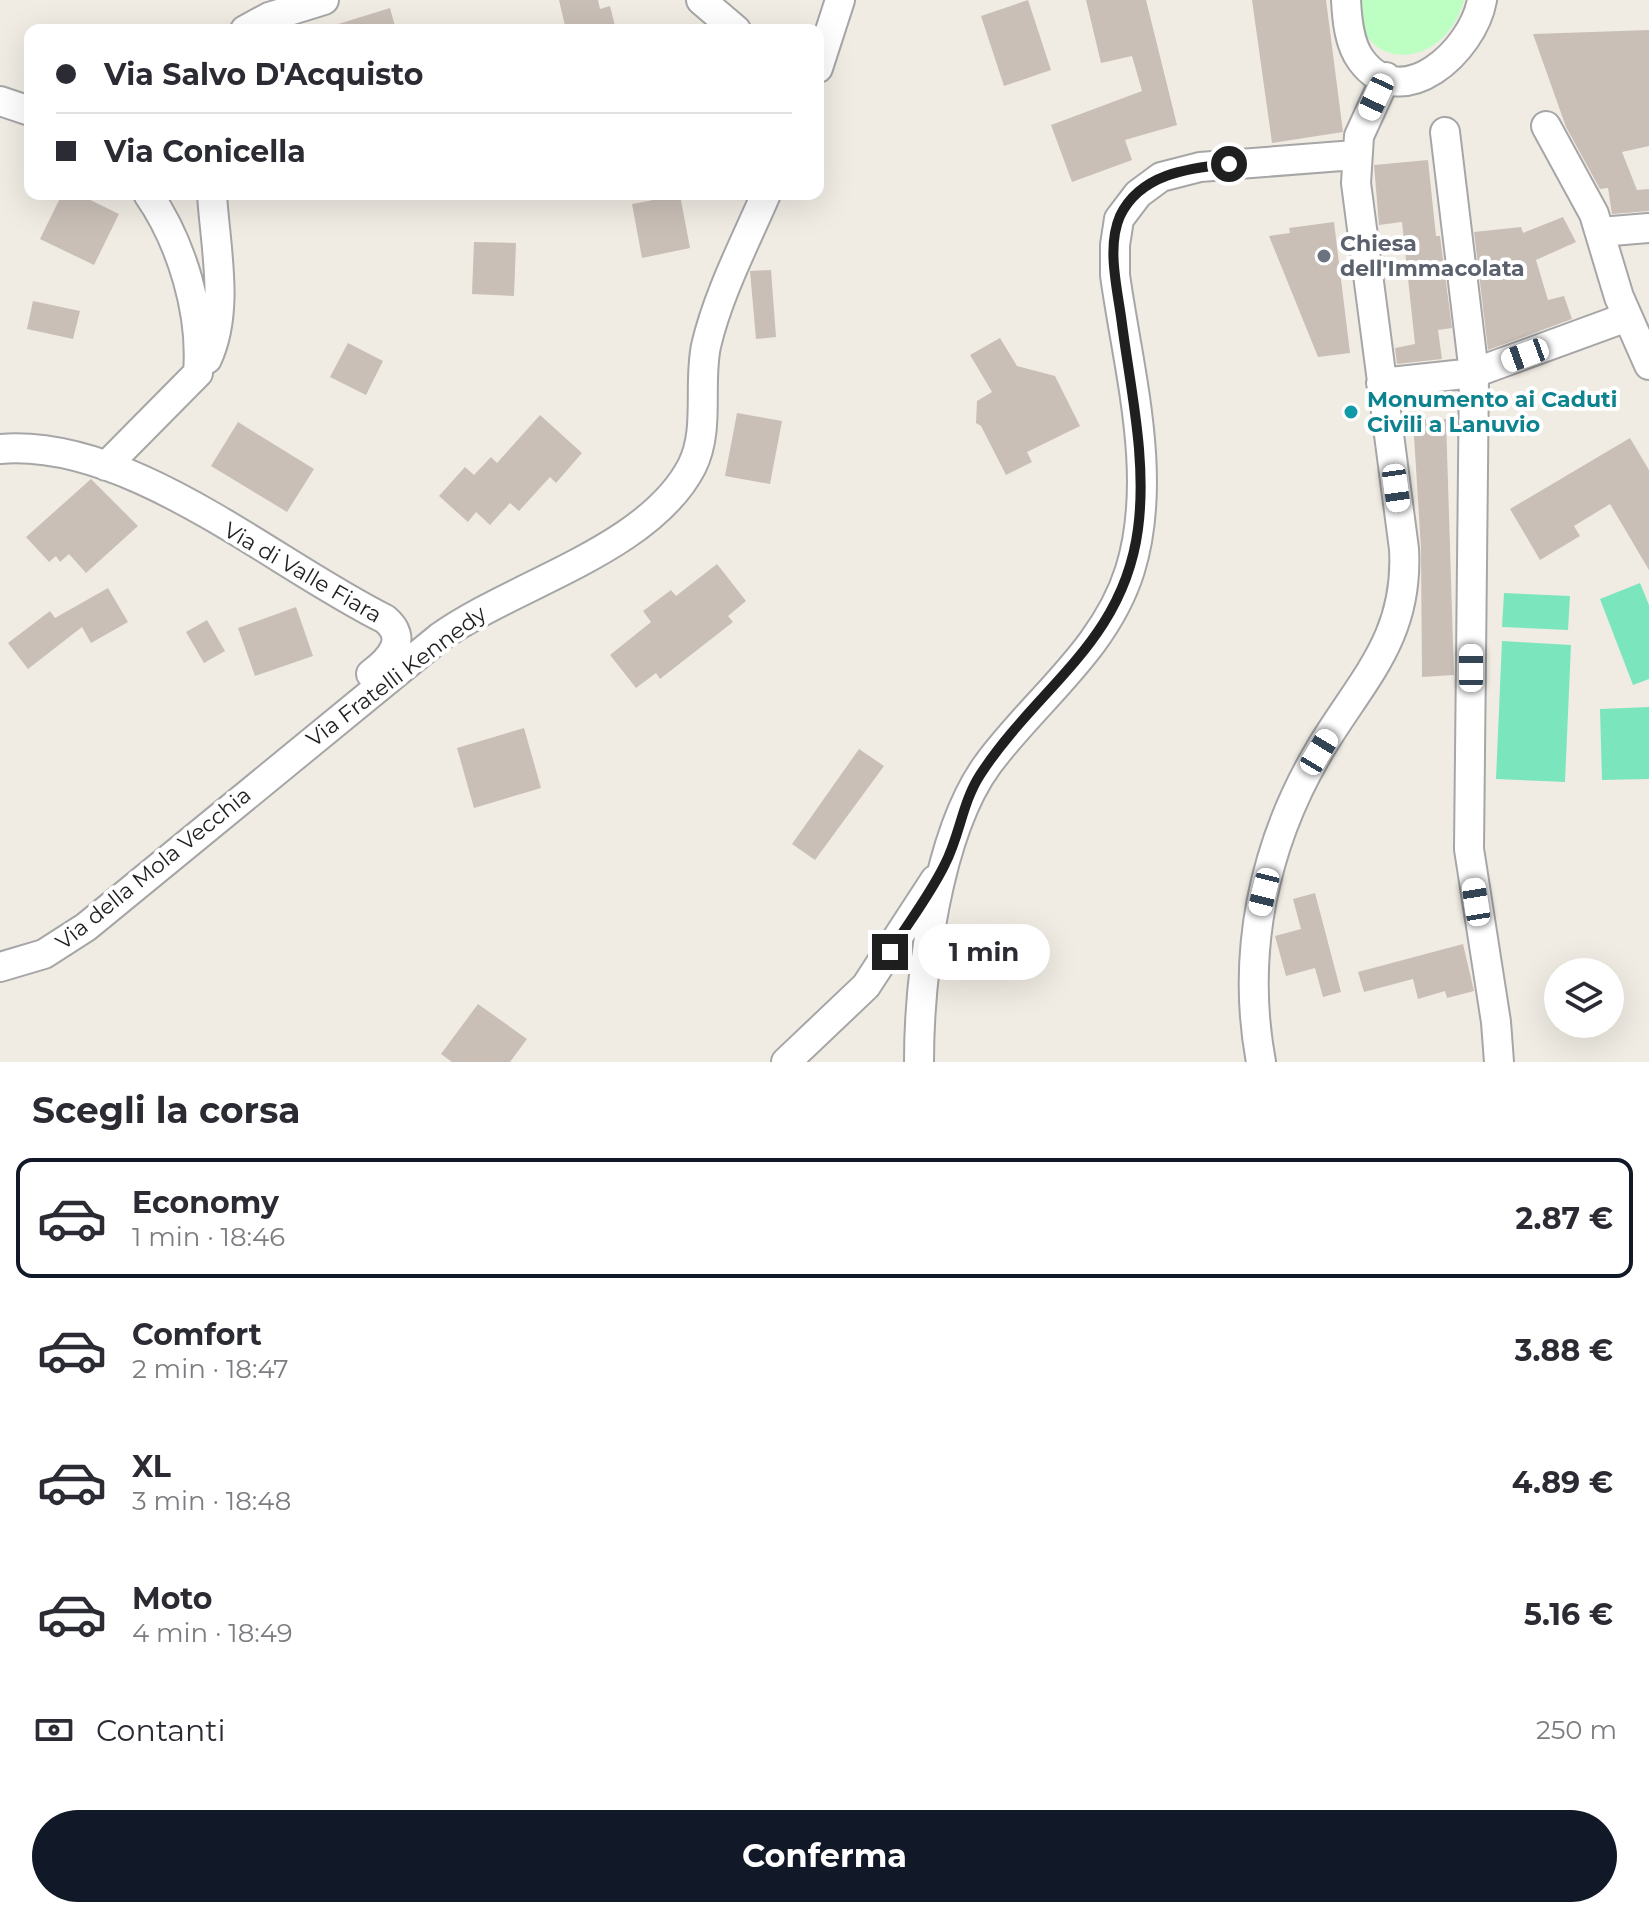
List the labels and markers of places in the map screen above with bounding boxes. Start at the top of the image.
place label: Chiesa dell'Immacolata [1340,230,1525,282]
marker: Chiesa dell'Immacolata [1315,247,1333,265]
place label: Monumento ai Caduti Civili a Lanuvio [1367,386,1617,438]
marker: Monumento ai Caduti Civili a Lanuvio [1342,403,1360,421]

